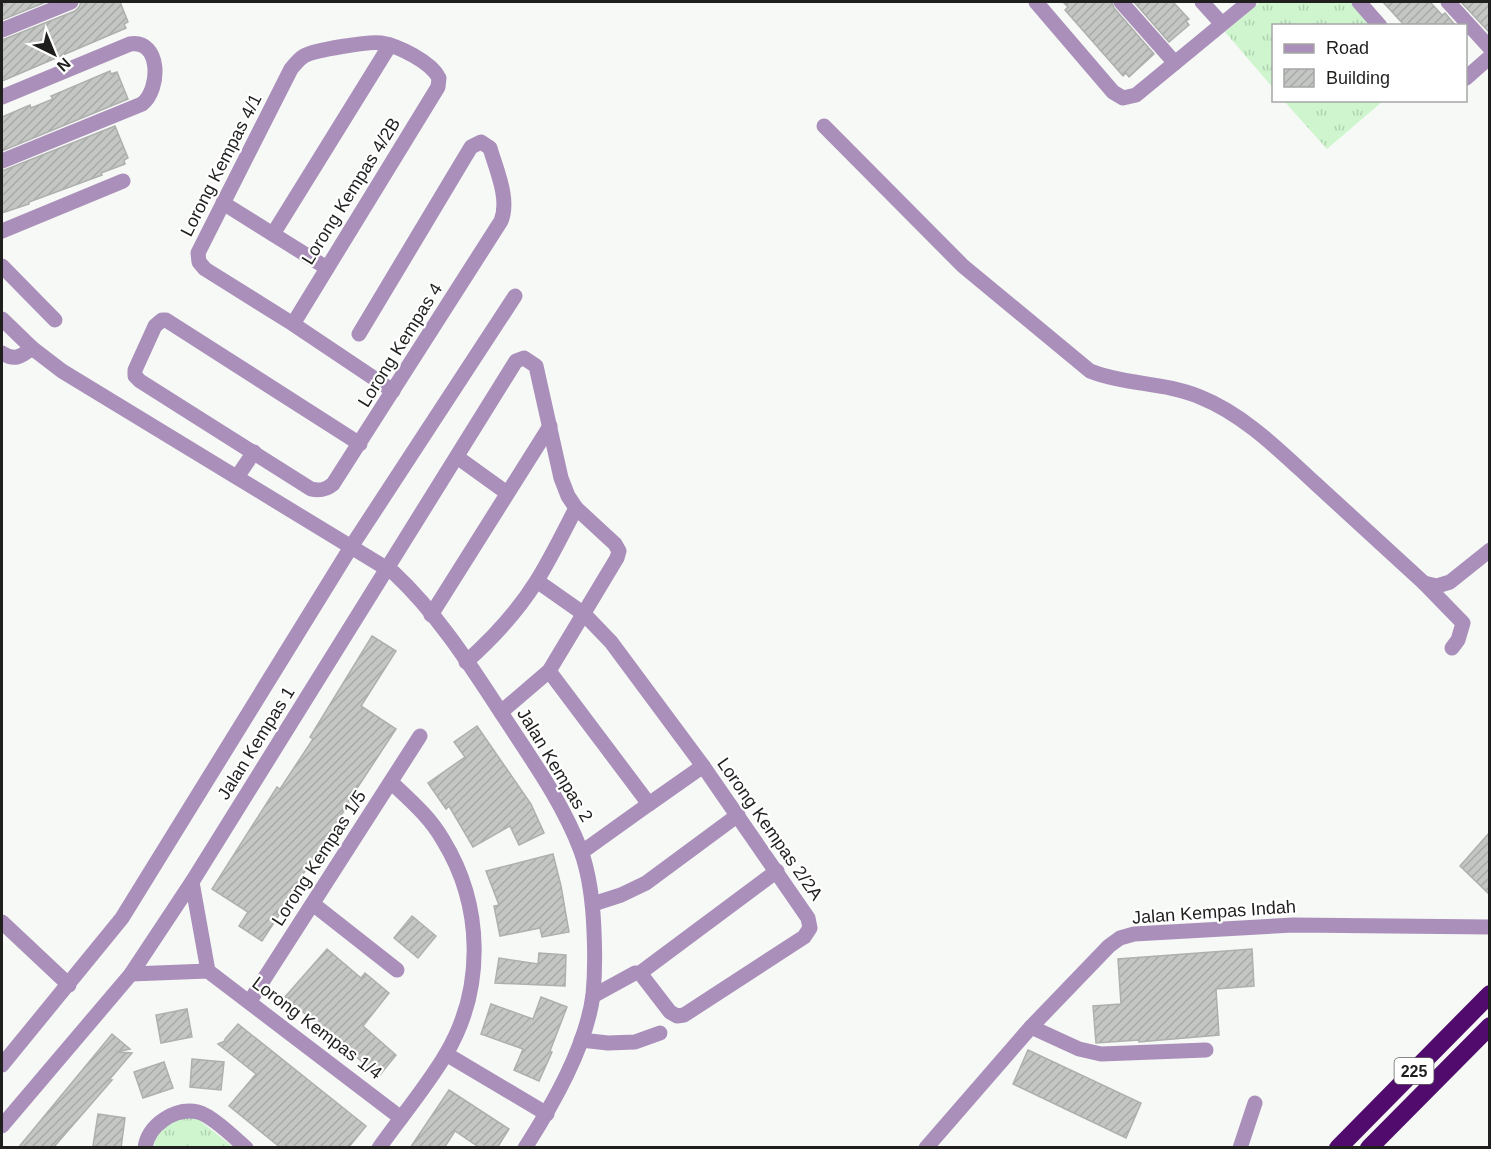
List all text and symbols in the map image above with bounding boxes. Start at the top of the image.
north arrow [24,24,84,84]
legend [1272,24,1467,102]
text: Road [1326,38,1369,58]
text: N [54,54,74,75]
text: Building [1326,68,1390,88]
street label: Lorong Kempas 4/1 [176,90,266,240]
street label: Lorong Kempas 4/2B [298,114,404,268]
street label: Lorong Kempas 4 [354,279,446,411]
street label: Jalan Kempas 1 [213,683,299,803]
street label: Jalan Kempas 2 [513,705,597,825]
street label: Lorong Kempas 2/2A [713,754,827,904]
street label: Lorong Kempas 1/5 [268,787,370,929]
street label: Jalan Kempas Indah [1131,896,1297,928]
street label: Lorong Kempas 1/4 [248,973,386,1083]
road number: 225 [1394,1058,1434,1084]

